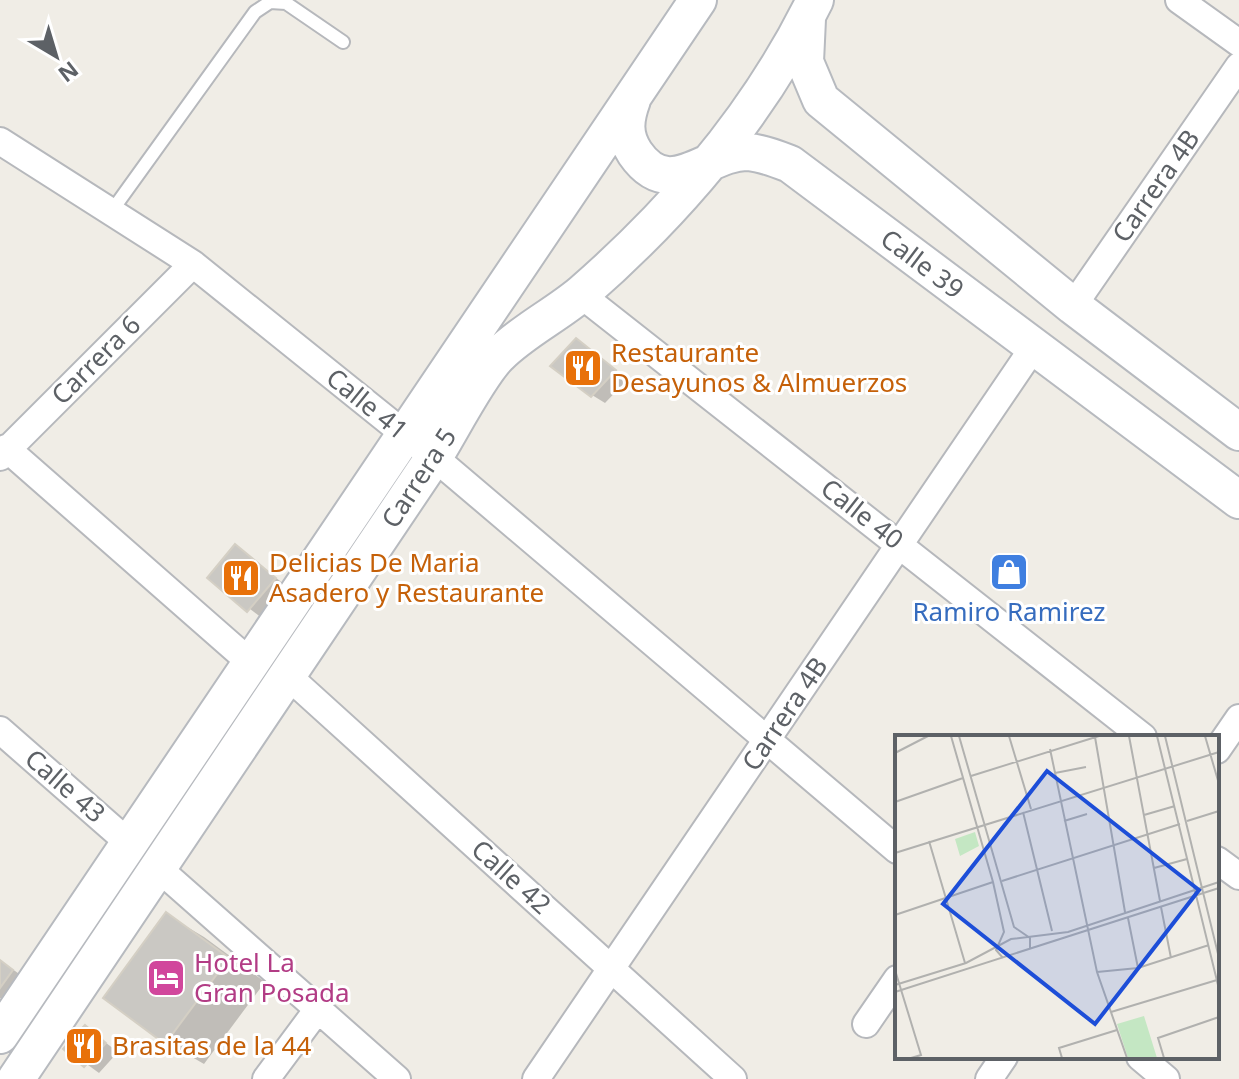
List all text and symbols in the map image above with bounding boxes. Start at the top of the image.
north arrow [16,16,96,96]
text: N [53,55,85,90]
street label: Carrera 4B [1103,122,1207,249]
street label: Calle 39 [874,220,972,306]
street label: Carrera 6 [43,307,148,412]
place label: Restaurante Desayunos & Almuerzos [611,334,907,400]
restaurant icon: Restaurante Desayunos & Almuerzos [562,347,604,389]
street label: Calle 41 [319,359,416,447]
street label: Carrera 5 [372,420,464,535]
street label: Calle 40 [814,470,911,557]
place label: Delicias De Maria Asadero y Restaurante [269,544,544,610]
shop icon: Ramiro Ramirez [988,551,1030,593]
restaurant icon: Delicias De Maria Asadero y Restaurante [220,557,262,599]
place label: Ramiro Ramirez [912,593,1106,629]
street label: Carrera 4B [733,649,835,777]
inset map [895,735,1219,1059]
street label: Calle 43 [18,740,114,830]
street label: Calle 42 [464,831,559,922]
place label: Hotel La Gran Posada [194,944,350,1010]
hotel icon: Hotel La Gran Posada [145,957,187,999]
restaurant icon: Brasitas de la 44 [63,1025,105,1067]
place label: Brasitas de la 44 [112,1027,311,1063]

